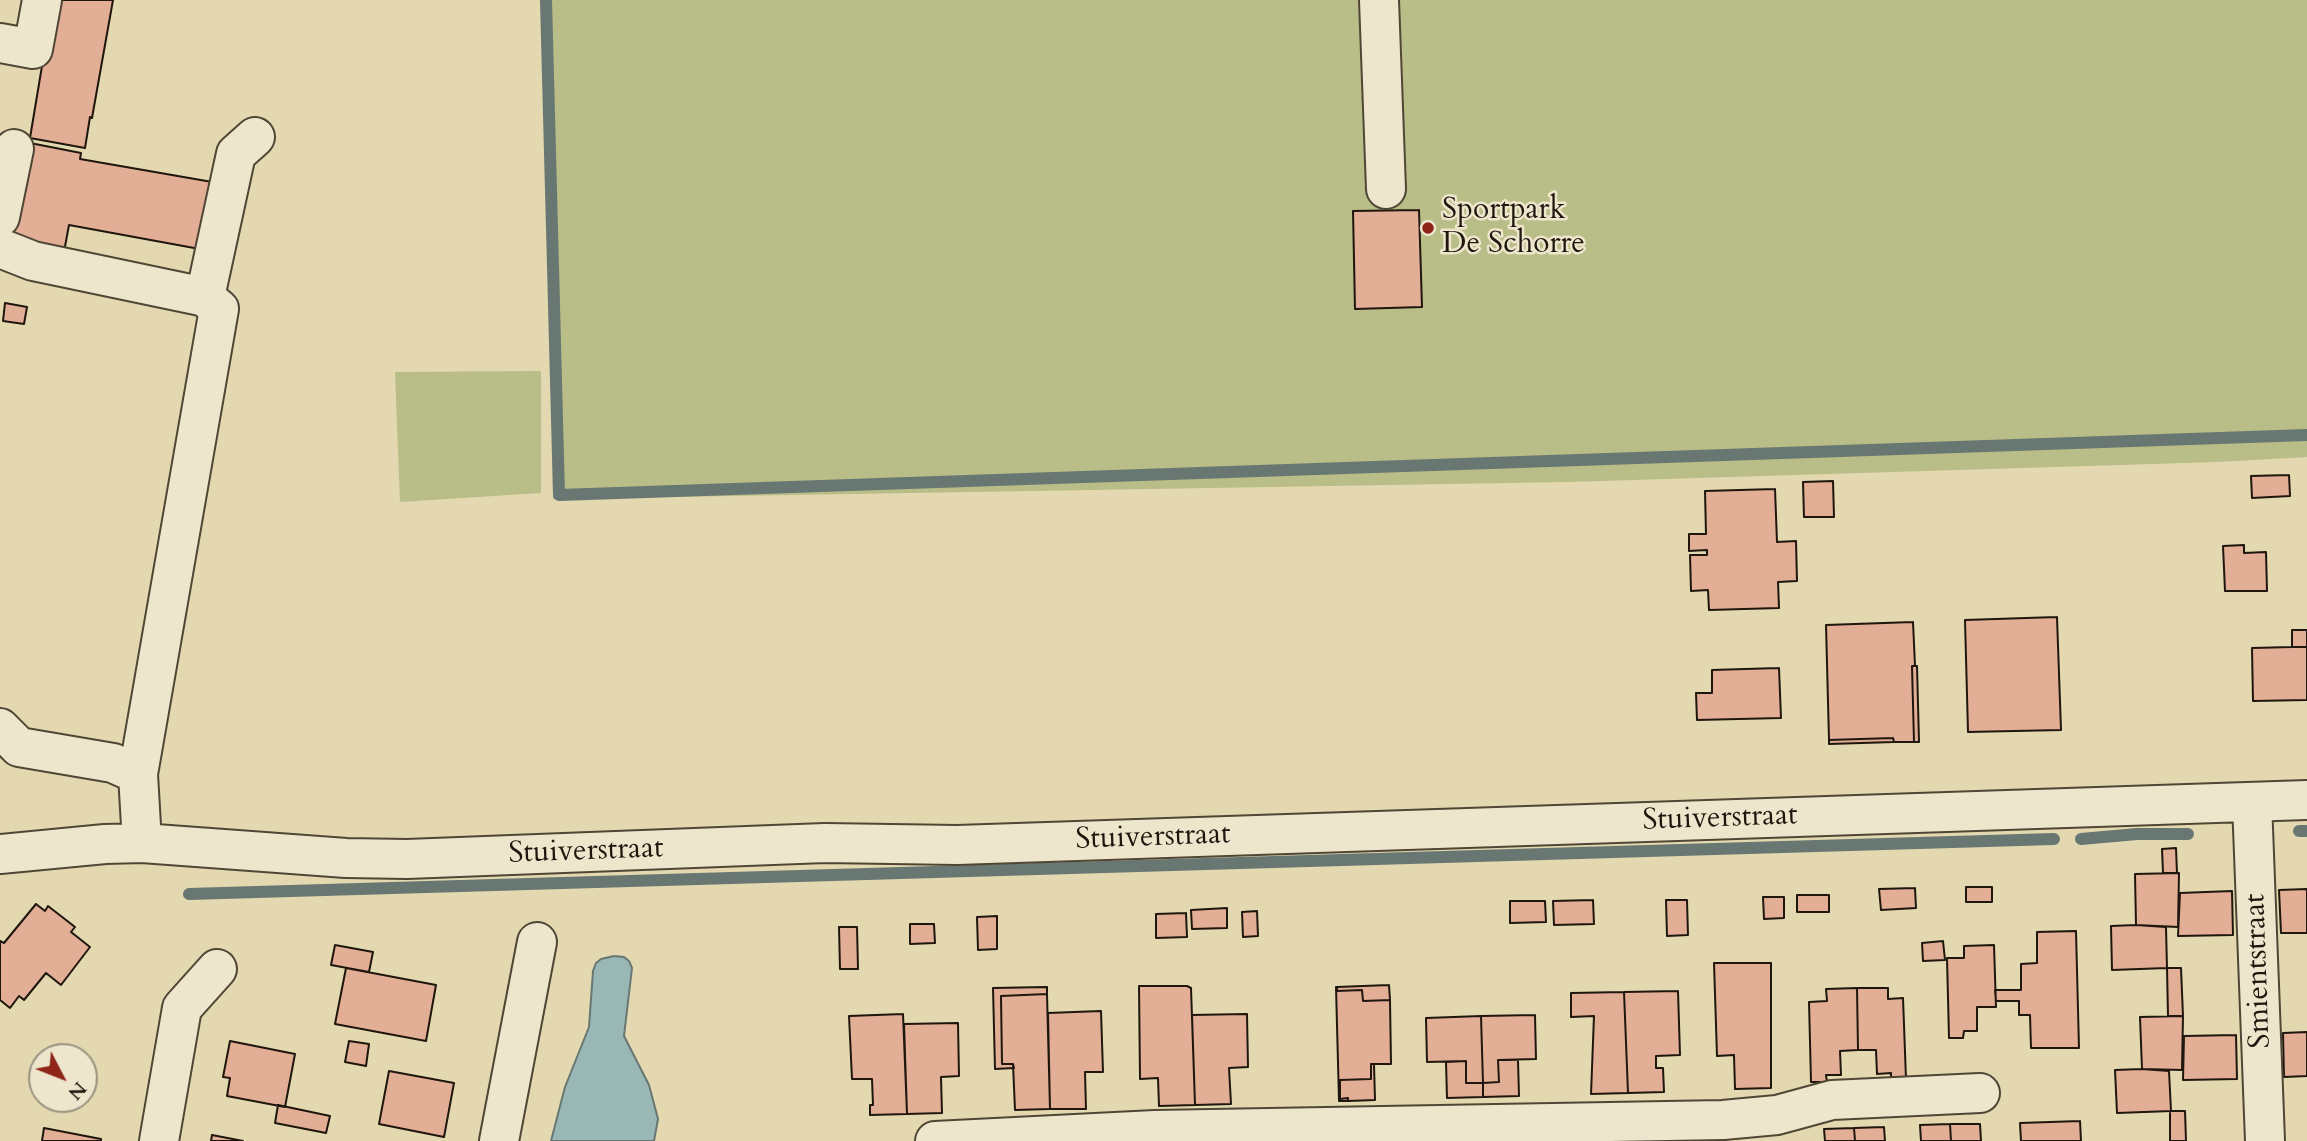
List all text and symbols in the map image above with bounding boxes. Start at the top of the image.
place label: Sportpark De Schorre [1442,193,1585,264]
marker: Sportpark De Schorre [1420,220,1436,236]
street label: Stuiverstraat [1642,798,1798,840]
street label: Stuiverstraat [1075,817,1231,859]
street label: Stuiverstraat [508,831,664,873]
street label: Smientstraat [2238,893,2280,1049]
north arrow [28,1043,98,1113]
text: N [62,1076,92,1106]

